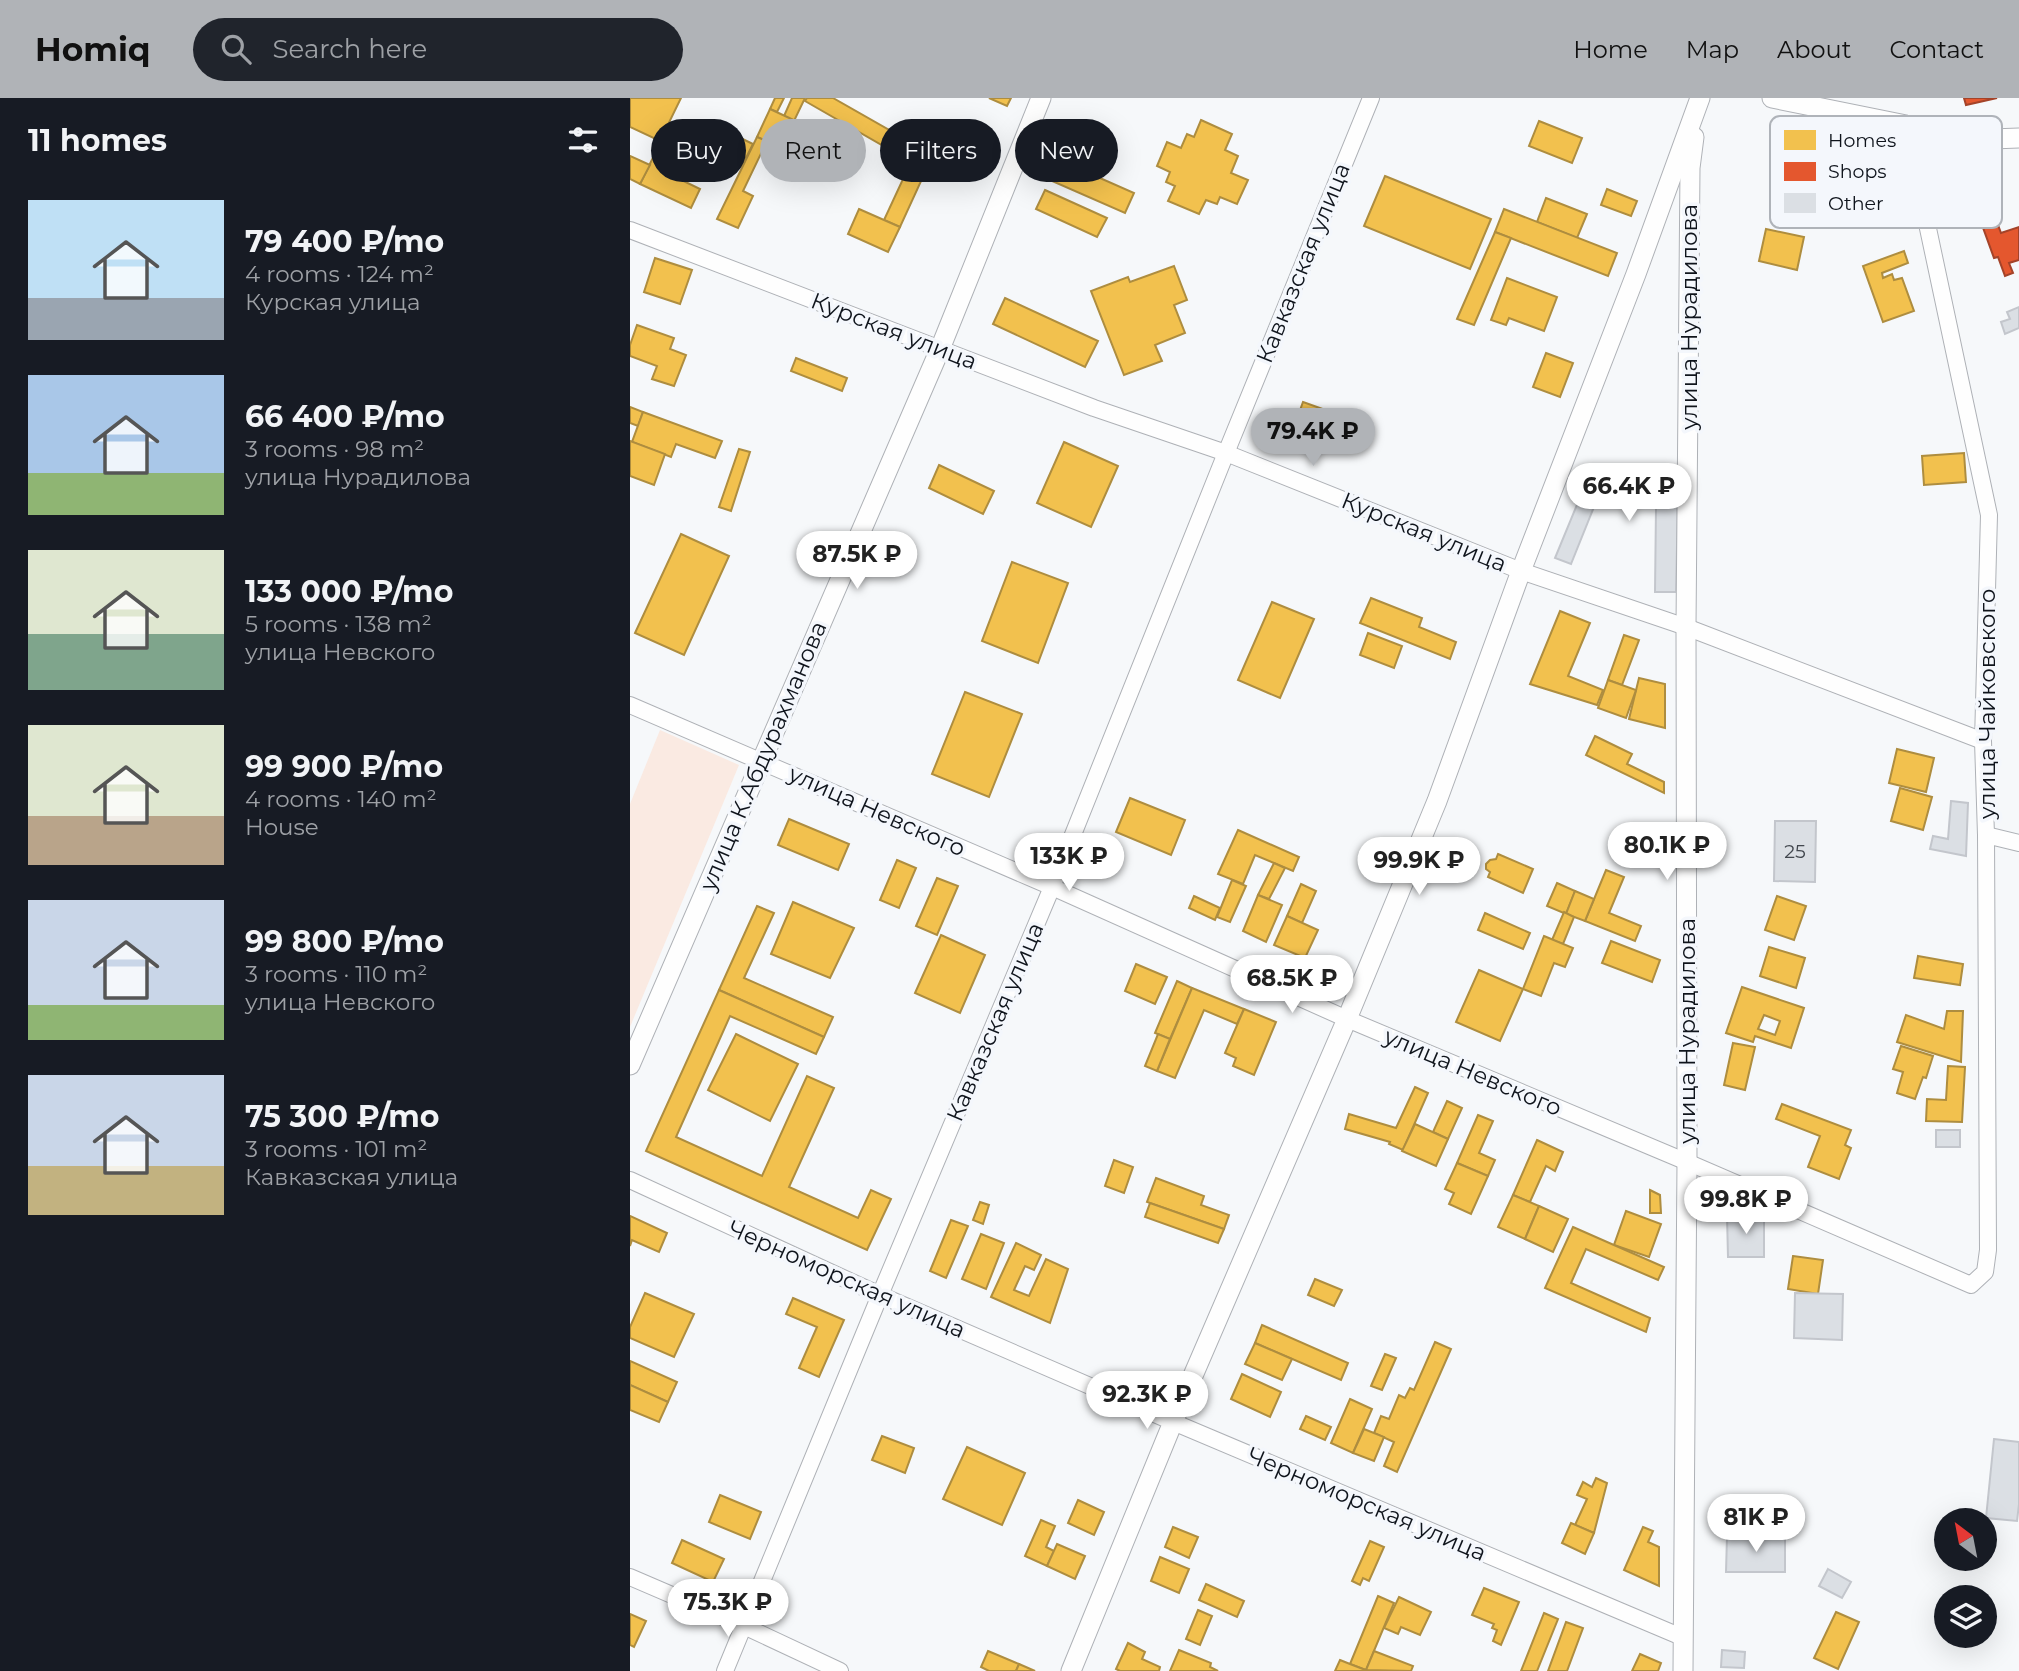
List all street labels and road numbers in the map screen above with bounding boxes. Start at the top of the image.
street label: Кавказская улица [1250,159,1356,367]
street label: улица Нурадилова [1675,204,1703,431]
street label: Курская улица [807,286,981,376]
street label: Курская улица [1337,486,1511,578]
street label: улица Чайковского [1973,589,2001,820]
street label: улица К.Абдурахманова [693,617,832,896]
street label: улица Невского [783,759,970,863]
street label: Кавказская улица [940,918,1050,1126]
street label: улица Нурадилова [1673,918,1701,1145]
street label: улица Невского [1379,1022,1566,1122]
street label: Черноморская улица [724,1214,970,1344]
street label: Черноморская улица [1244,1441,1490,1567]

